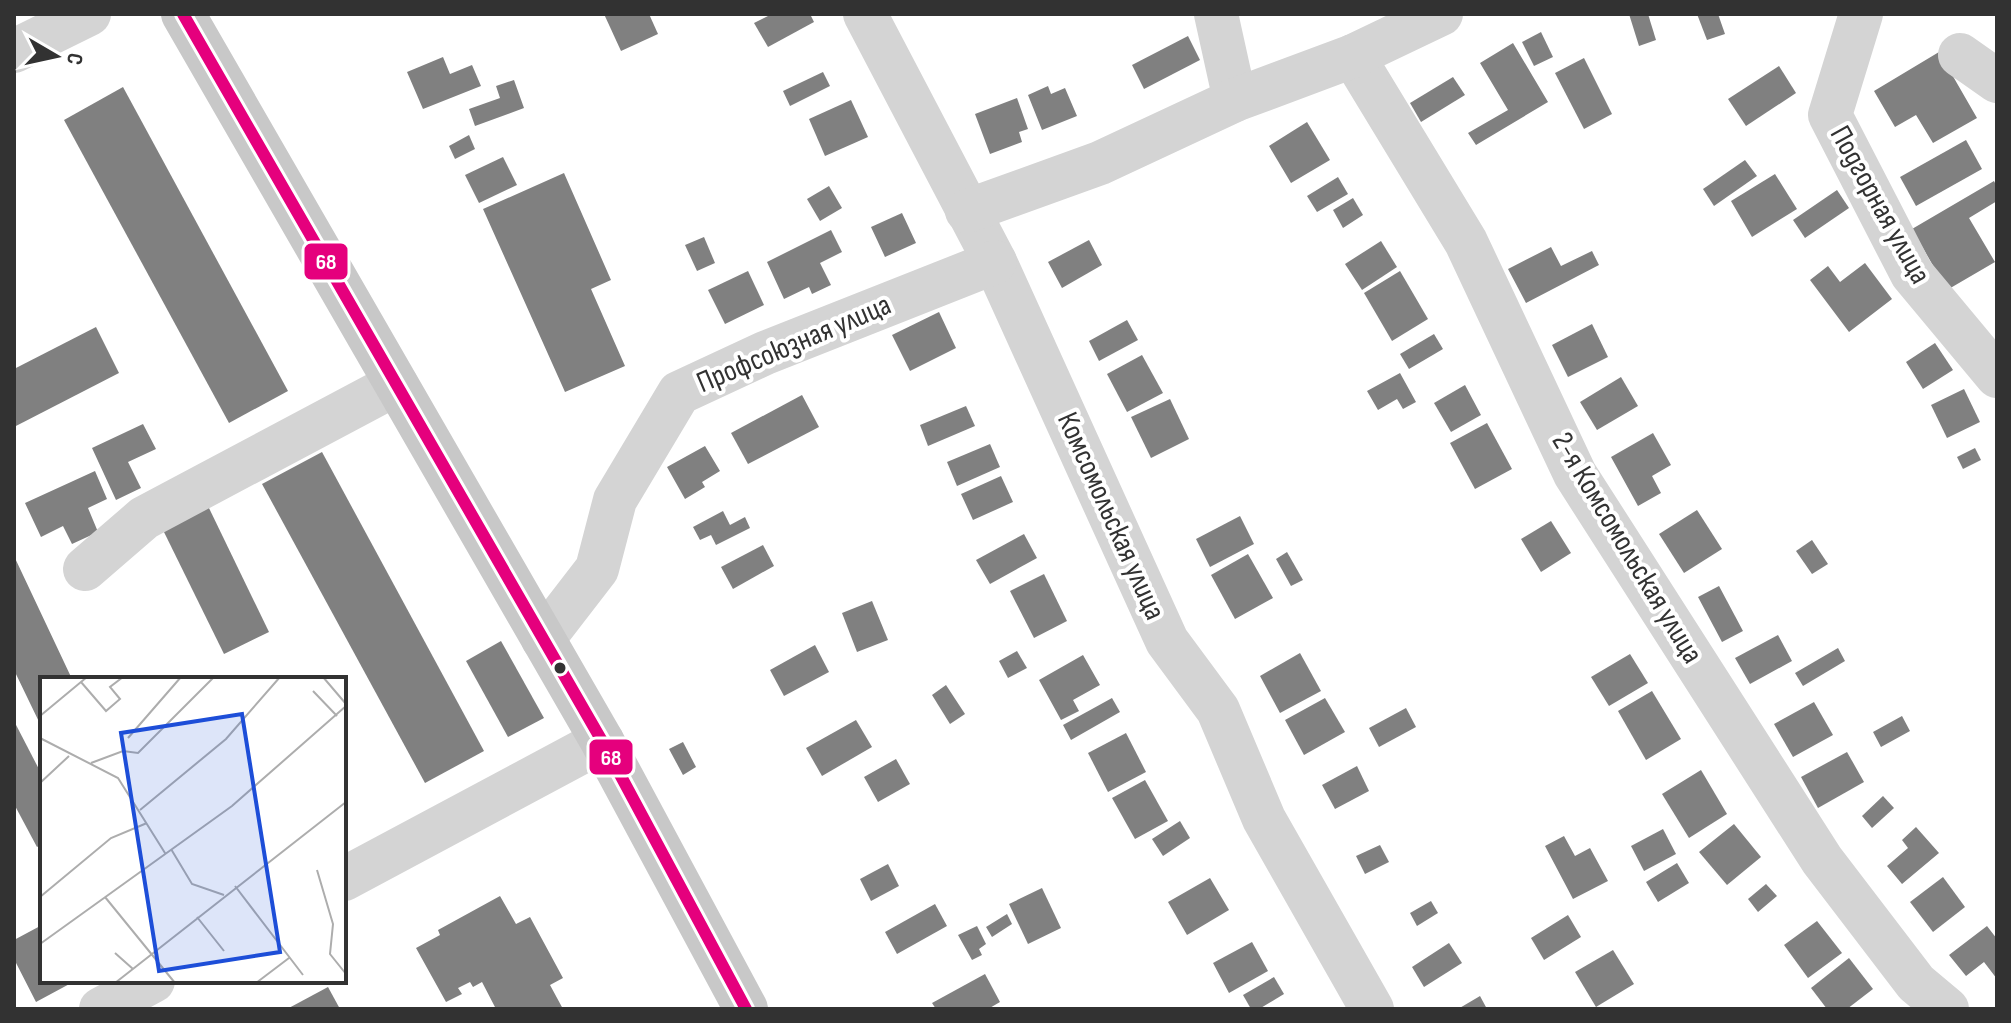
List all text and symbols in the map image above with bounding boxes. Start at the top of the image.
north arrow [16,16,96,96]
text: С [60,51,88,67]
street label: Подгорная улица [1822,120,1938,290]
line badge: 68 [303,242,349,281]
text: 68 [316,249,336,276]
street label: Профсоюзная улица [692,287,896,401]
street label: Комсомольская улица [1049,407,1173,625]
street label: 2-я Комсомольская улица [1544,426,1710,670]
unlabelled marker [552,660,568,676]
inset map [40,677,346,983]
line badge: 68 [588,738,634,776]
text: 68 [601,745,621,772]

